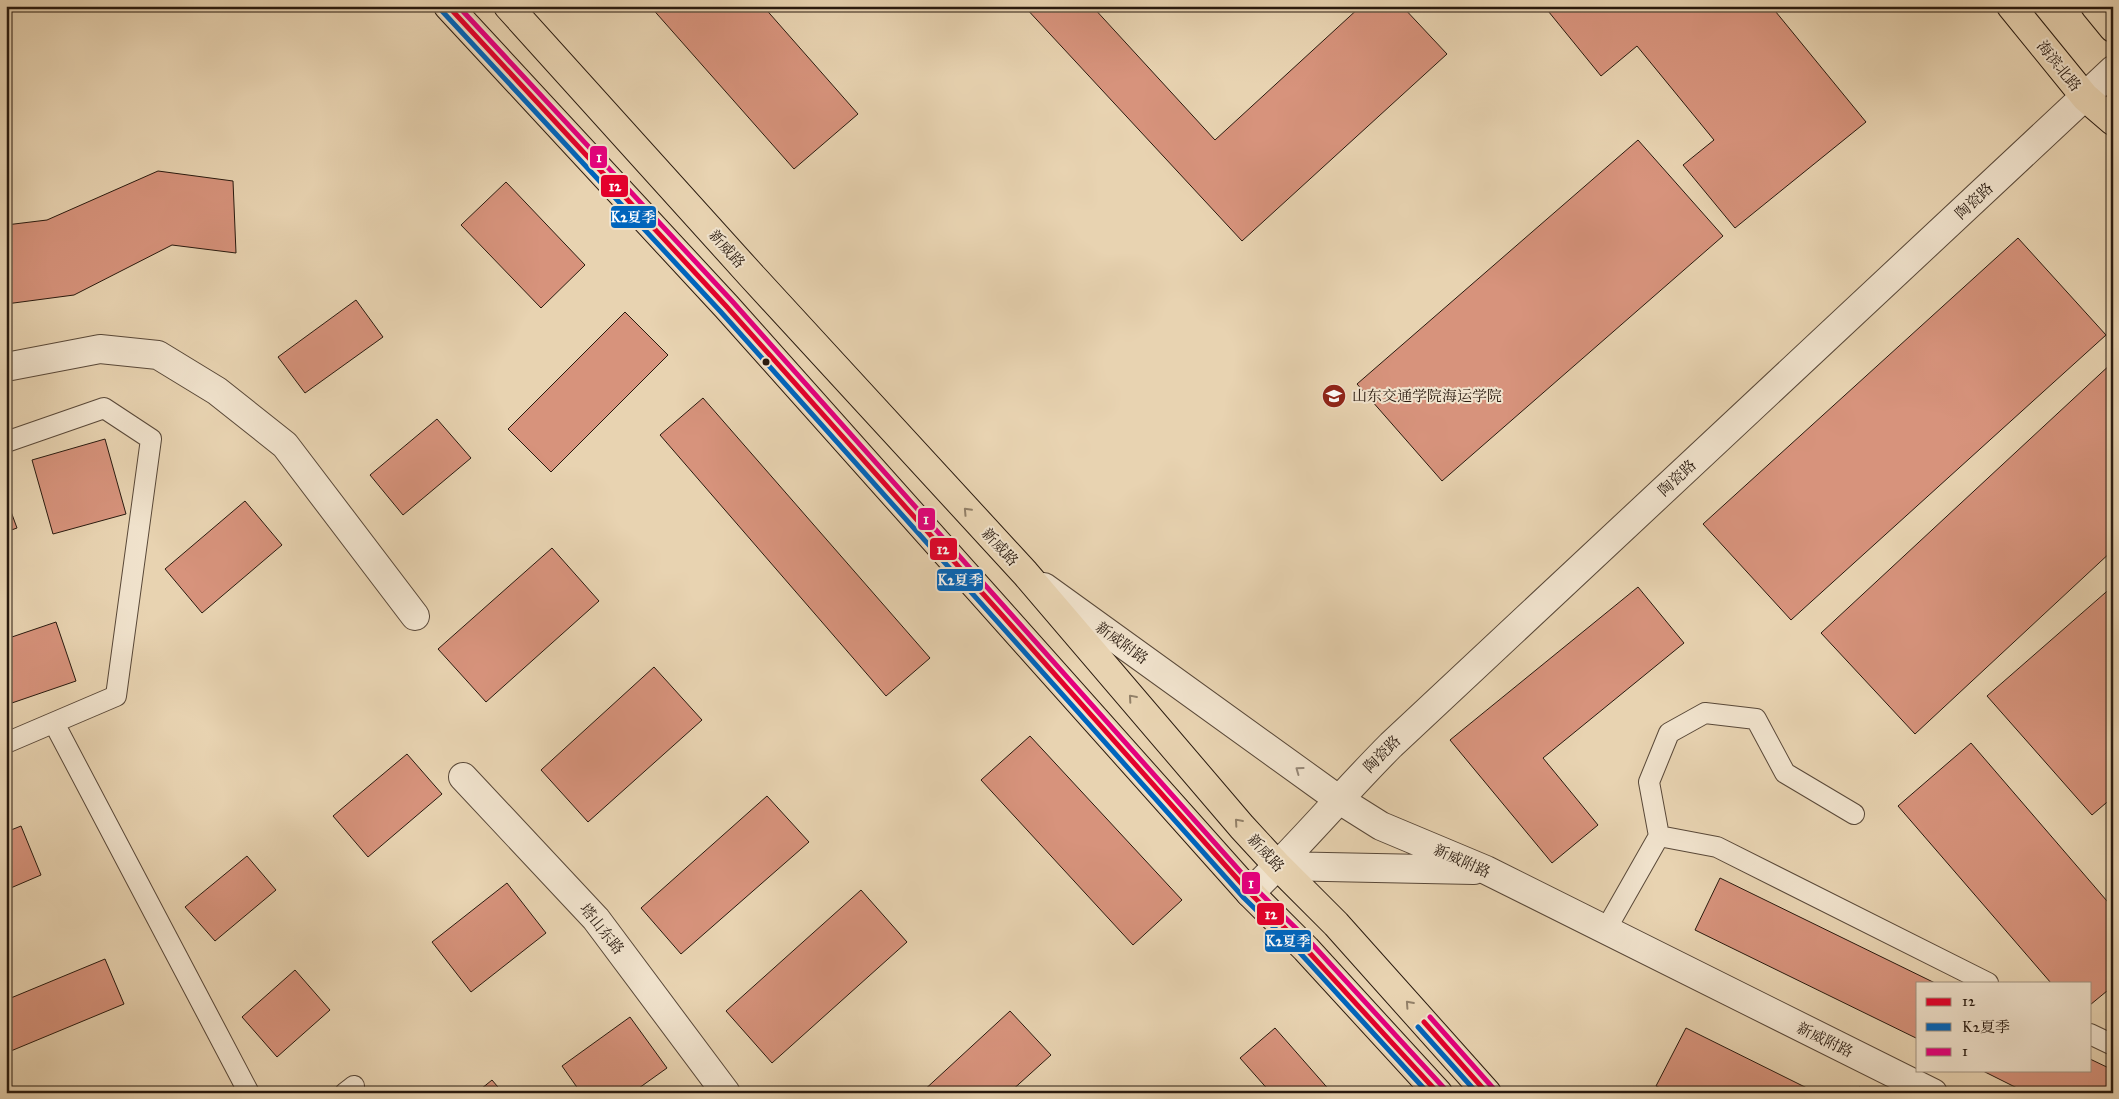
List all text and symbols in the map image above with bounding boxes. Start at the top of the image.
street label: 海滨北路 [2033,37,2085,95]
line badge: 1 [589,145,608,169]
text: 1 [596,149,602,166]
line badge: 12 [600,174,629,198]
text: 12 [609,178,622,195]
street label: 陶瓷路 [1951,179,1997,223]
line badge: K2夏季 [610,205,657,229]
text: K2夏季 [611,209,655,226]
street label: 新威路 [705,226,749,272]
unlabelled marker [761,357,771,367]
school or university icon: 山东交通学院海运学院 [1321,383,1347,409]
place label: 山东交通学院海运学院 [1352,387,1502,405]
street label: 陶瓷路 [1654,456,1700,500]
line badge: 1 [917,507,936,531]
one-way arrow [964,507,973,516]
text: 1 [923,511,929,528]
street label: 新威路 [978,524,1022,570]
line badge: 12 [929,537,958,561]
text: 12 [937,541,950,558]
line badge: K2夏季 [936,568,984,592]
text: K2夏季 [938,572,982,589]
street label: 新威附路 [1092,618,1152,668]
one-way arrow [1128,695,1137,704]
street label: 陶瓷路 [1360,732,1404,776]
one-way arrow [1295,767,1305,776]
one-way arrow [1234,818,1243,827]
street label: 新威路 [1244,830,1288,876]
street label: 新威附路 [1431,841,1493,881]
line badge: 1 [1241,871,1261,895]
text: 1 [1248,875,1254,892]
street label: 塔山东路 [576,900,628,958]
line badge: 12 [1256,902,1285,926]
text: 12 [1265,906,1278,923]
line badge: K2夏季 [1264,929,1312,953]
text: K2夏季 [1266,933,1310,950]
legend [1916,982,2092,1072]
text: 12 [1962,992,1976,1010]
one-way arrow [1405,1000,1414,1009]
text: K2夏季 [1962,1018,2010,1036]
street label: 新威附路 [1794,1019,1856,1061]
text: 1 [1962,1042,1968,1060]

